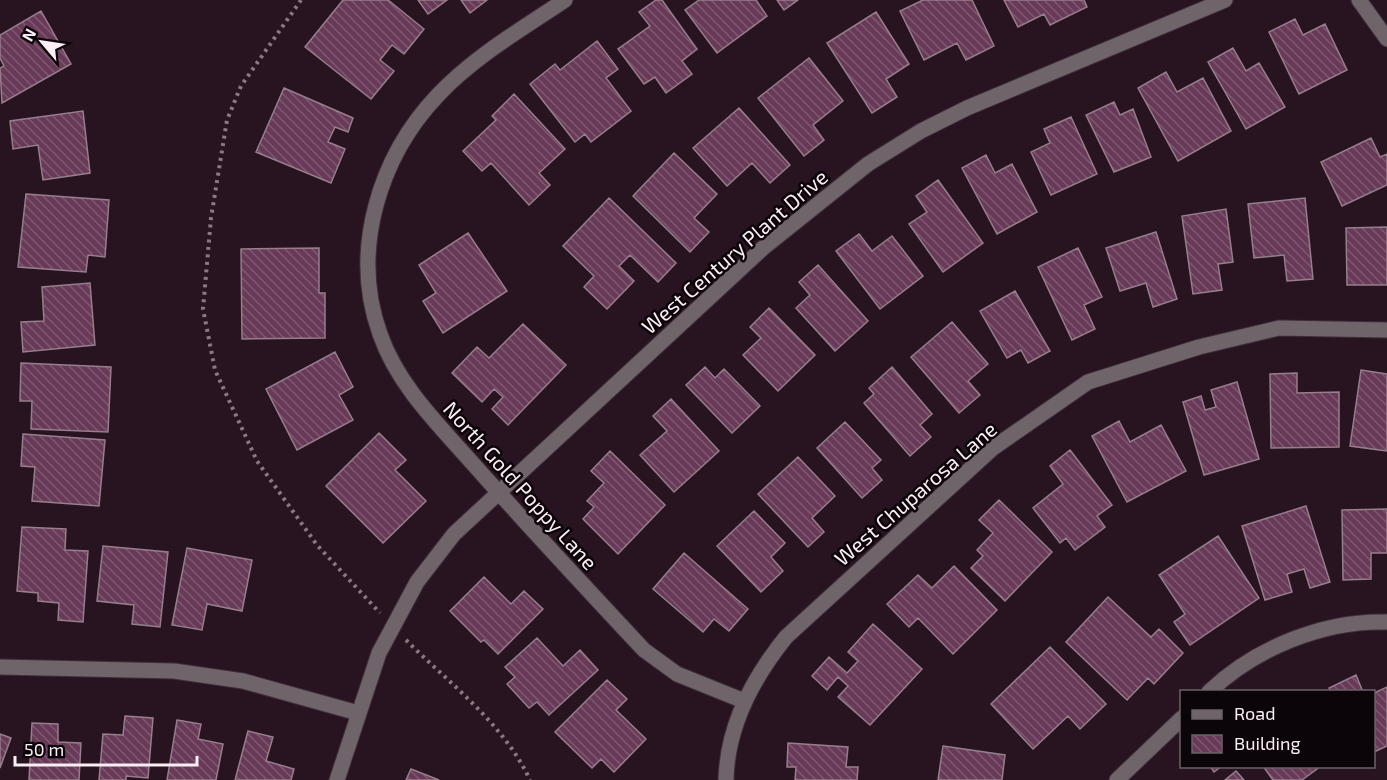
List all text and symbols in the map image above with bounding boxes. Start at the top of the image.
north arrow [12,12,72,72]
text: N [17,25,40,44]
street label: West Century Plant Drive [636,163,832,339]
street label: North Gold Poppy Lane [439,396,603,574]
street label: West Chuparosa Lane [829,416,1001,570]
legend [1180,690,1375,768]
text: Road [1234,702,1275,724]
scale bar [15,729,196,767]
text: Building [1234,732,1301,754]
text: 50 m [24,738,64,760]

